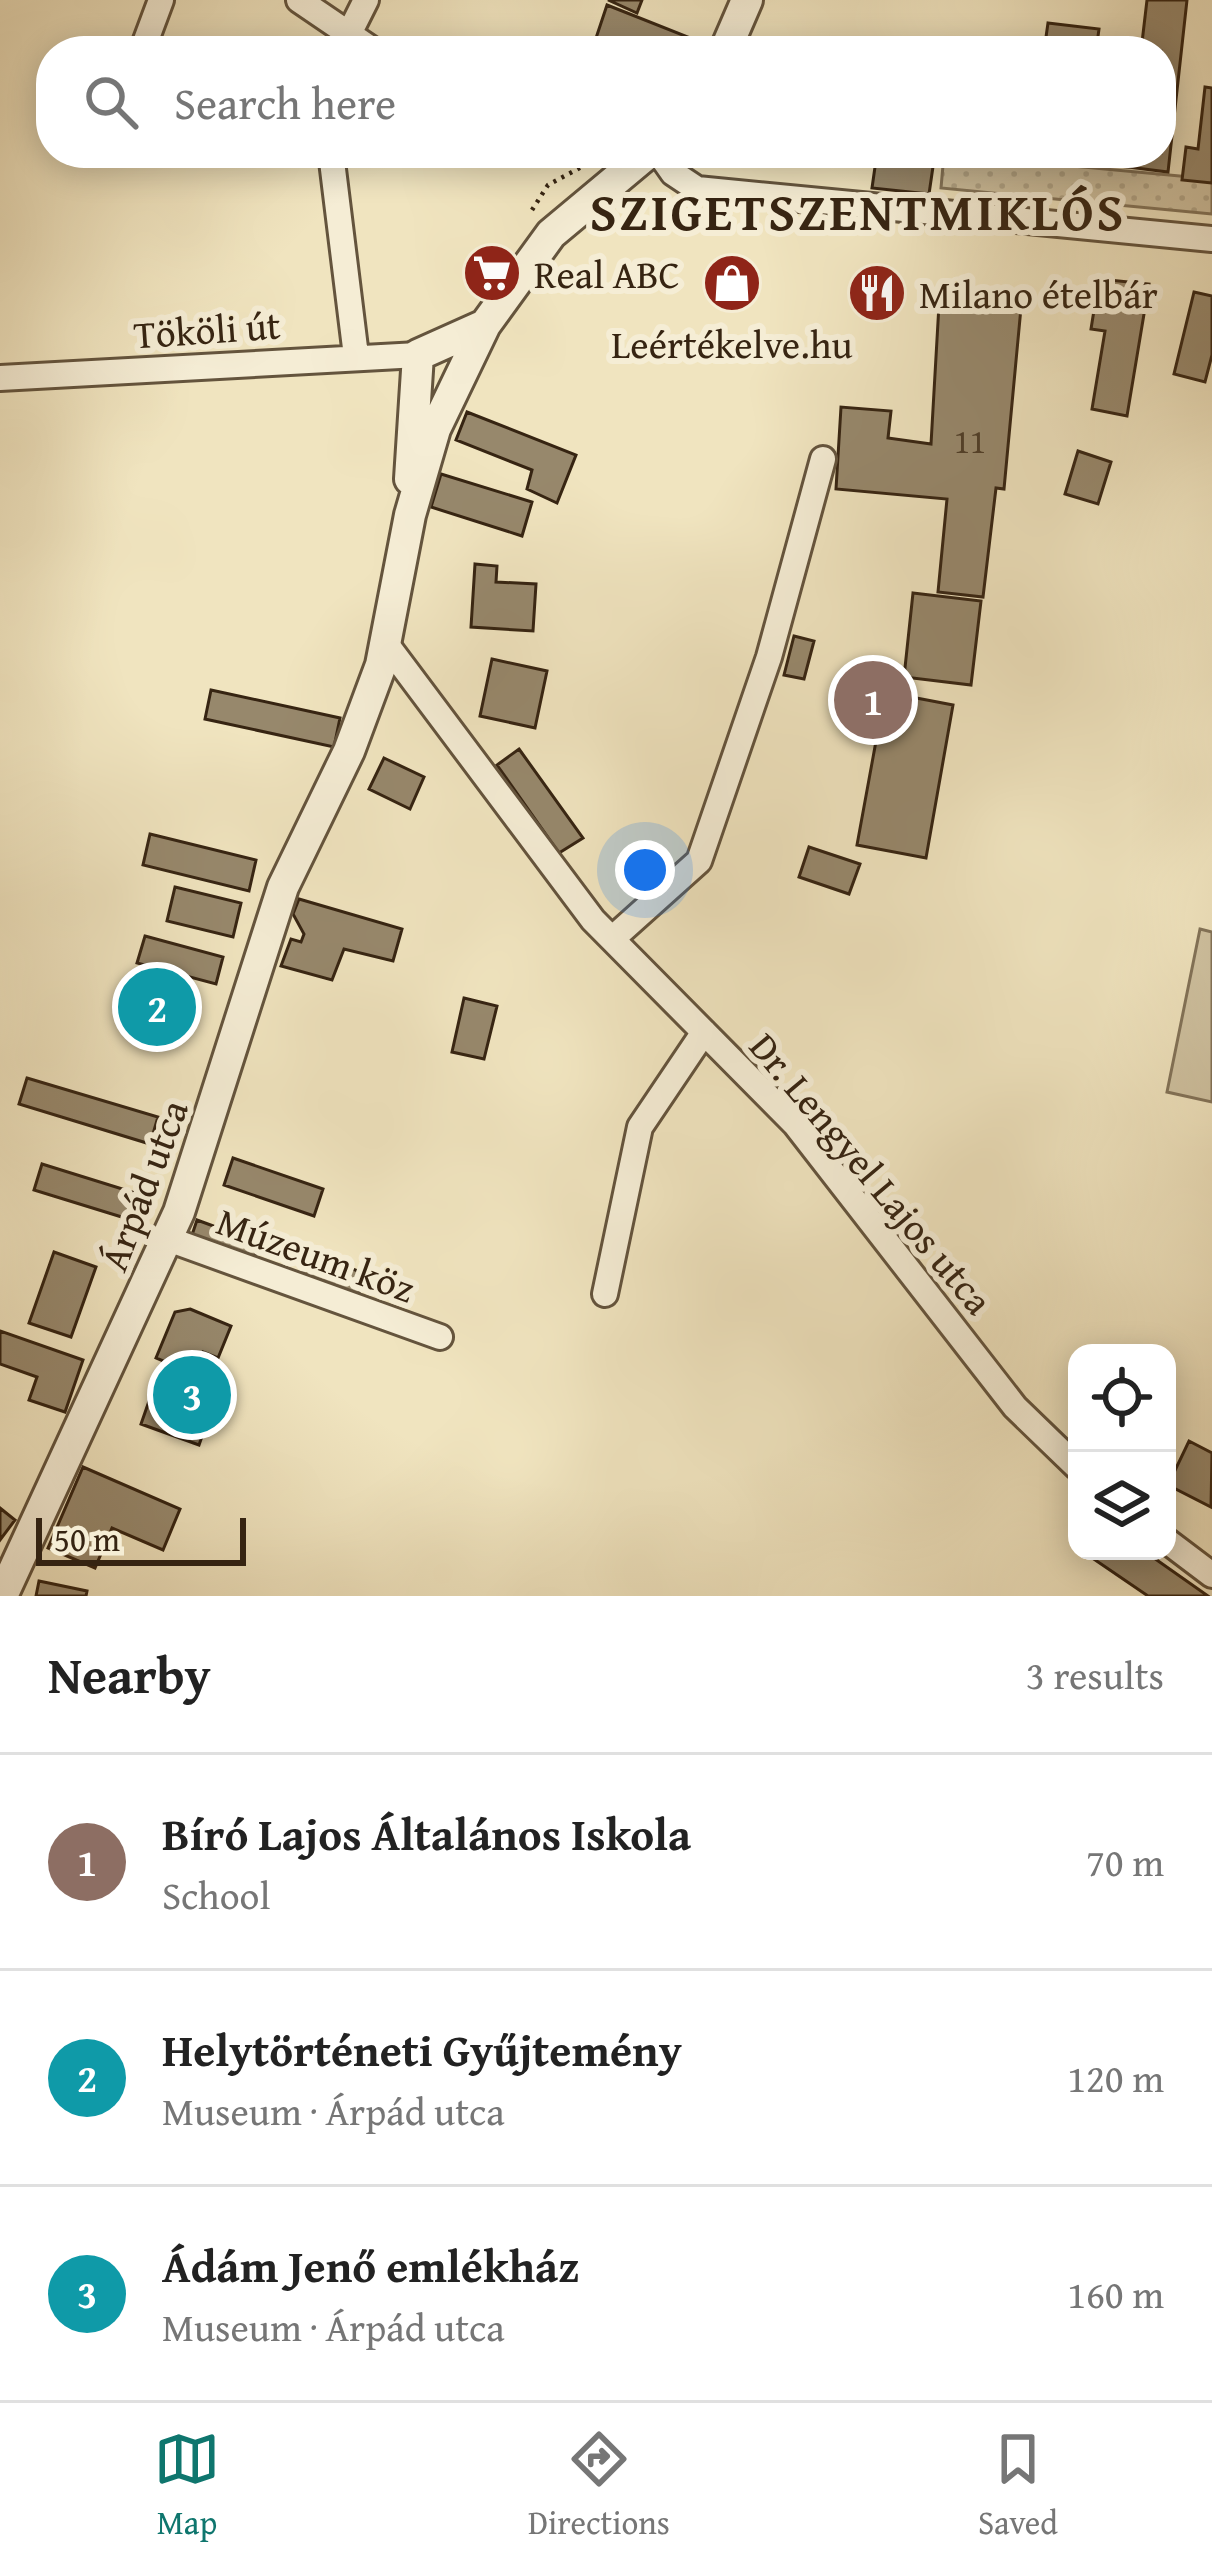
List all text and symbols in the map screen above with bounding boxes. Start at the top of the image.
search box [36,36,1176,168]
icon: search [78,69,144,135]
text: Search here [174,70,396,135]
district label: SZIGETSZENTMIKLÓS [590,174,1126,249]
supermarket icon: Real ABC [461,242,523,304]
place label: Real ABC [534,245,680,302]
shop icon: Leértékelve.hu [701,252,763,314]
restaurant icon: Milano ételbár [846,262,908,324]
place label: Milano ételbár [919,265,1158,322]
street label: Tököli út [132,295,282,363]
place label: Leértékelve.hu [611,315,853,372]
house number: 11 [954,417,986,465]
pin: 1 [834,655,912,745]
your location [615,840,675,900]
pin: 2 [118,962,196,1052]
street label: Dr. Lengyel Lajos utca [737,1020,1007,1327]
street label: Árpád utca [84,1091,202,1279]
street label: Múzeum köz [209,1192,423,1316]
map controls [1068,1344,1176,1560]
button: locate [1068,1344,1176,1452]
pin: 3 [153,1350,231,1440]
button: layers [1068,1452,1176,1560]
scale bar [36,1512,246,1565]
text: 50 m [54,1515,120,1563]
text: Nearby [48,1637,211,1712]
text: 3 results [1026,1646,1164,1703]
text: Bíró Lajos Általános Iskola [162,1801,691,1866]
text: 1 [77,1833,97,1890]
text: 70 m [1086,1833,1164,1890]
text: School [162,1866,270,1923]
text: Helytörténeti Gyűjtemény [162,2017,682,2082]
text: 2 [77,2049,97,2106]
text: 120 m [1067,2049,1164,2106]
text: Museum · Árpád utca [162,2082,505,2139]
text: Ádám Jenő emlékház [162,2233,580,2298]
text: 3 [77,2265,97,2322]
text: 160 m [1067,2265,1164,2322]
text: Museum · Árpád utca [162,2298,505,2355]
tab: Map [154,2426,220,2546]
tab: Directions [528,2426,670,2546]
tab: Saved [978,2426,1058,2546]

